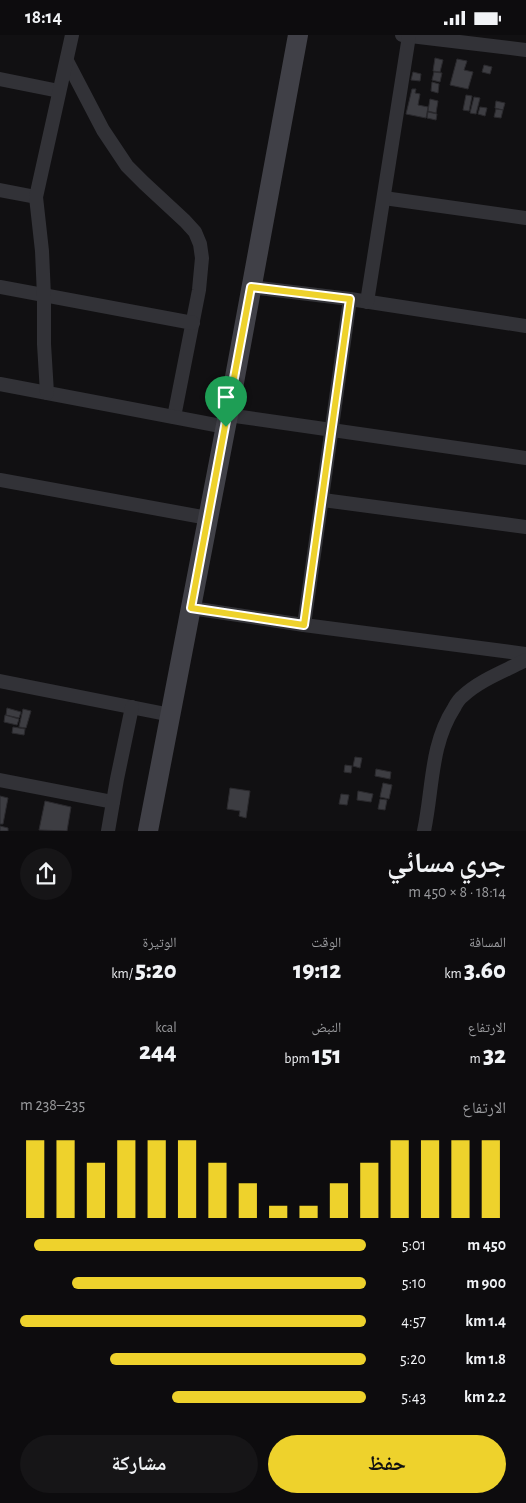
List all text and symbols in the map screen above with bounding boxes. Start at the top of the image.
text: 18:14 [25,8,62,27]
pin [205,376,247,427]
icon: arrive [212,383,240,411]
button: share [20,848,72,900]
text: جري مسائي [387,850,506,878]
text: 18:14 · 8 × 450 m [408,884,506,900]
text: الوتيرة [143,936,177,950]
text: الوقت [311,936,341,950]
text: المسافة [469,936,506,950]
text: 5:20 [135,958,177,983]
text: 19:12 [293,958,341,983]
text: 3.60 [464,958,506,983]
text: /km [111,967,135,981]
text: km [444,967,464,981]
text: kcal [155,1021,177,1035]
text: النبض [311,1021,341,1035]
text: الارتفاع [468,1021,506,1035]
text: 244 [139,1039,177,1064]
text: 151 [312,1043,341,1068]
text: 32 [483,1043,506,1068]
text: bpm [284,1052,312,1066]
text: m [470,1052,483,1066]
text: 235–238 m [20,1097,85,1113]
text: الارتفاع [462,1100,506,1116]
text: 5:01 [402,1237,426,1253]
text: 450 m [467,1237,506,1253]
text: 5:10 [402,1275,426,1291]
text: 900 m [466,1275,506,1291]
text: 4:57 [401,1313,426,1329]
text: 1.4 km [465,1313,506,1329]
text: 5:20 [400,1351,426,1367]
text: 1.8 km [465,1351,506,1367]
text: 5:43 [401,1389,426,1405]
text: 2.2 km [464,1389,506,1405]
button: مشاركة [20,1435,258,1493]
button: حفظ [268,1435,506,1493]

